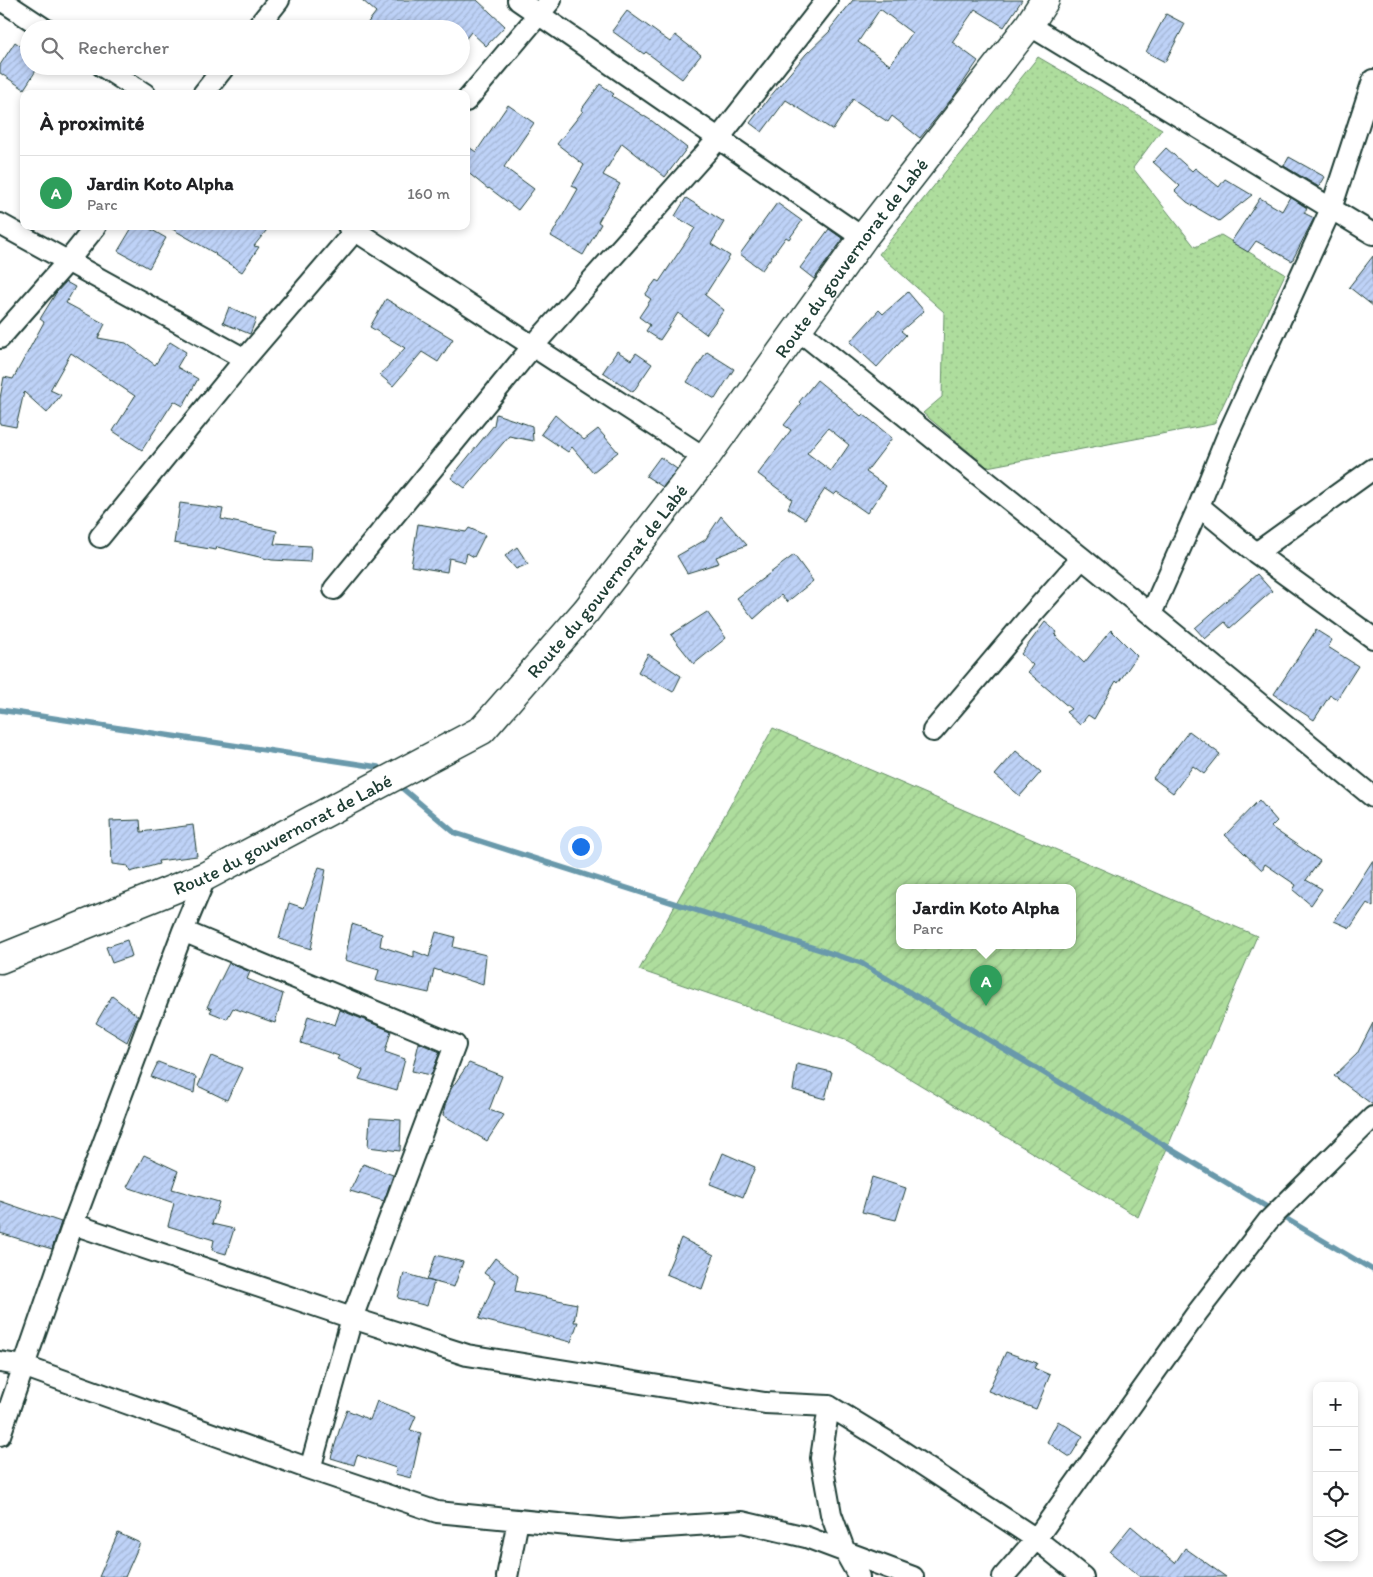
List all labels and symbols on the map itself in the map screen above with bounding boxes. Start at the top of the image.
street label: Route du gouvernorat de Labé [769,153,933,362]
street label: Route du gouvernorat de Labé [521,479,692,682]
street label: Route du gouvernorat de Labé [170,768,396,900]
your location [568,834,594,860]
pin: A [970,965,1002,1006]

